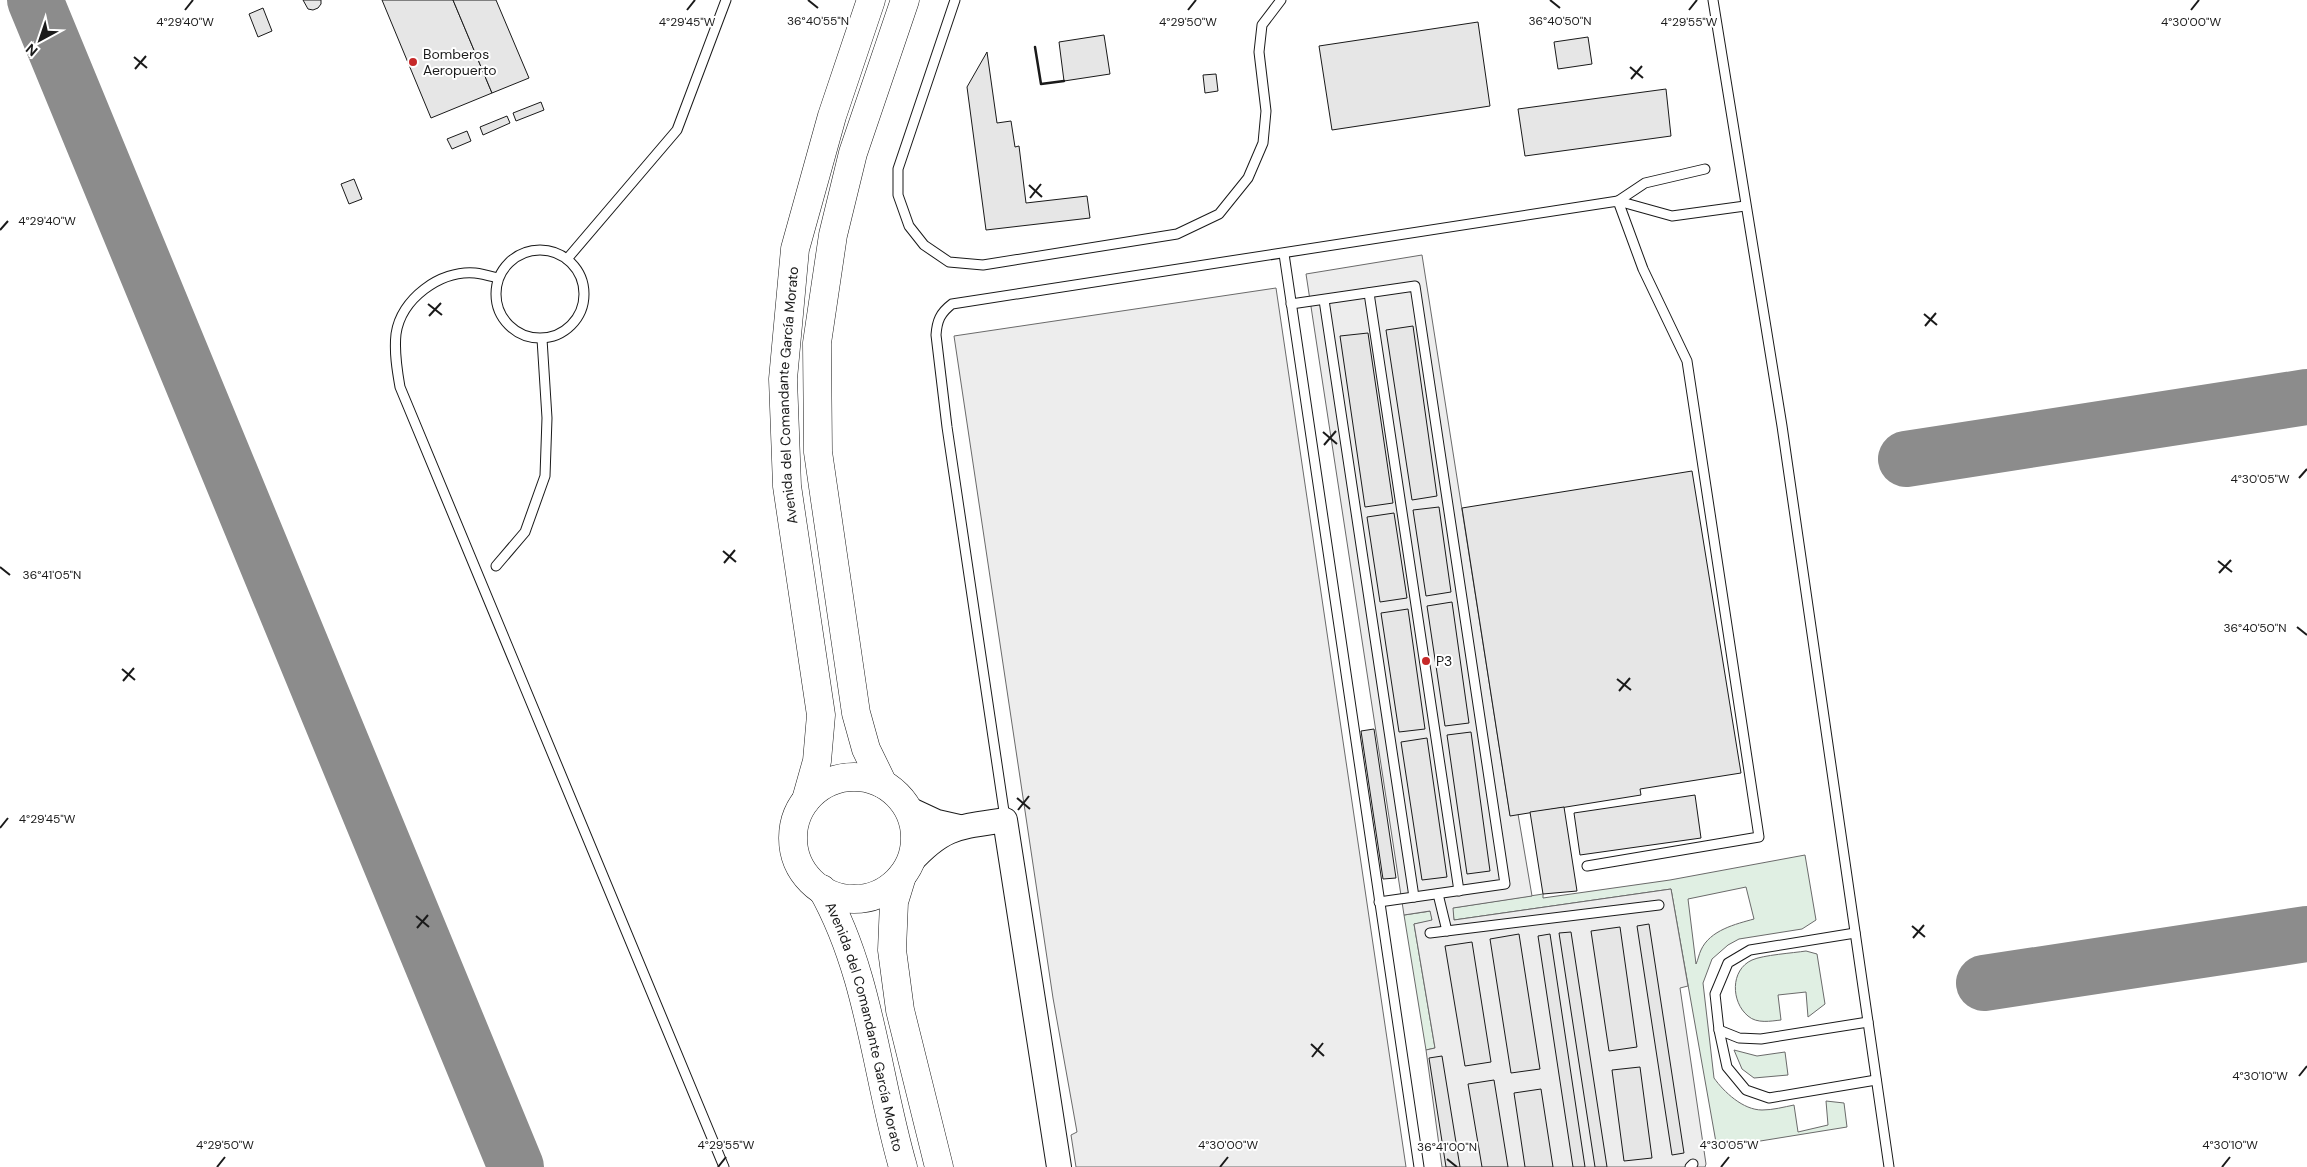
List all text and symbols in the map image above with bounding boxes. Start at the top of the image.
text: 36°40'55"N [787,13,849,29]
text: 36°40'50"N [1528,13,1592,29]
text: 4°29'40"W [156,14,214,30]
text: 4°29'45"W [659,14,716,30]
text: 4°29'50"W [1159,14,1217,30]
text: 4°29'55"W [1661,14,1718,30]
text: 4°30'00"W [2161,14,2221,30]
north arrow [15,15,65,65]
text: N [22,40,41,60]
place label: Bomberos Aeropuerto [423,45,497,79]
marker: Bomberos Aeropuerto [407,56,419,68]
text: 4°29'40"W [18,213,76,229]
street label: Avenida del Comandante García Morato [774,266,802,525]
text: 4°30'05"W [2230,471,2290,487]
text: 36°41'05"N [23,567,81,583]
text: 36°40'50"N [2223,620,2287,636]
place label: P3 [1436,652,1452,670]
marker: P3 [1420,655,1432,667]
text: 4°29'45"W [19,811,76,827]
street label: Avenida del Comandante García Morato [821,899,907,1154]
text: 4°30'10"W [2232,1068,2288,1084]
text: 4°29'50"W [196,1137,254,1153]
text: 4°29'55"W [698,1137,755,1153]
text: 4°30'00"W [1198,1137,1258,1153]
text: 4°30'05"W [1699,1137,1759,1153]
text: 4°30'10"W [2202,1137,2258,1153]
text: 36°41'00"N [1417,1139,1477,1155]

